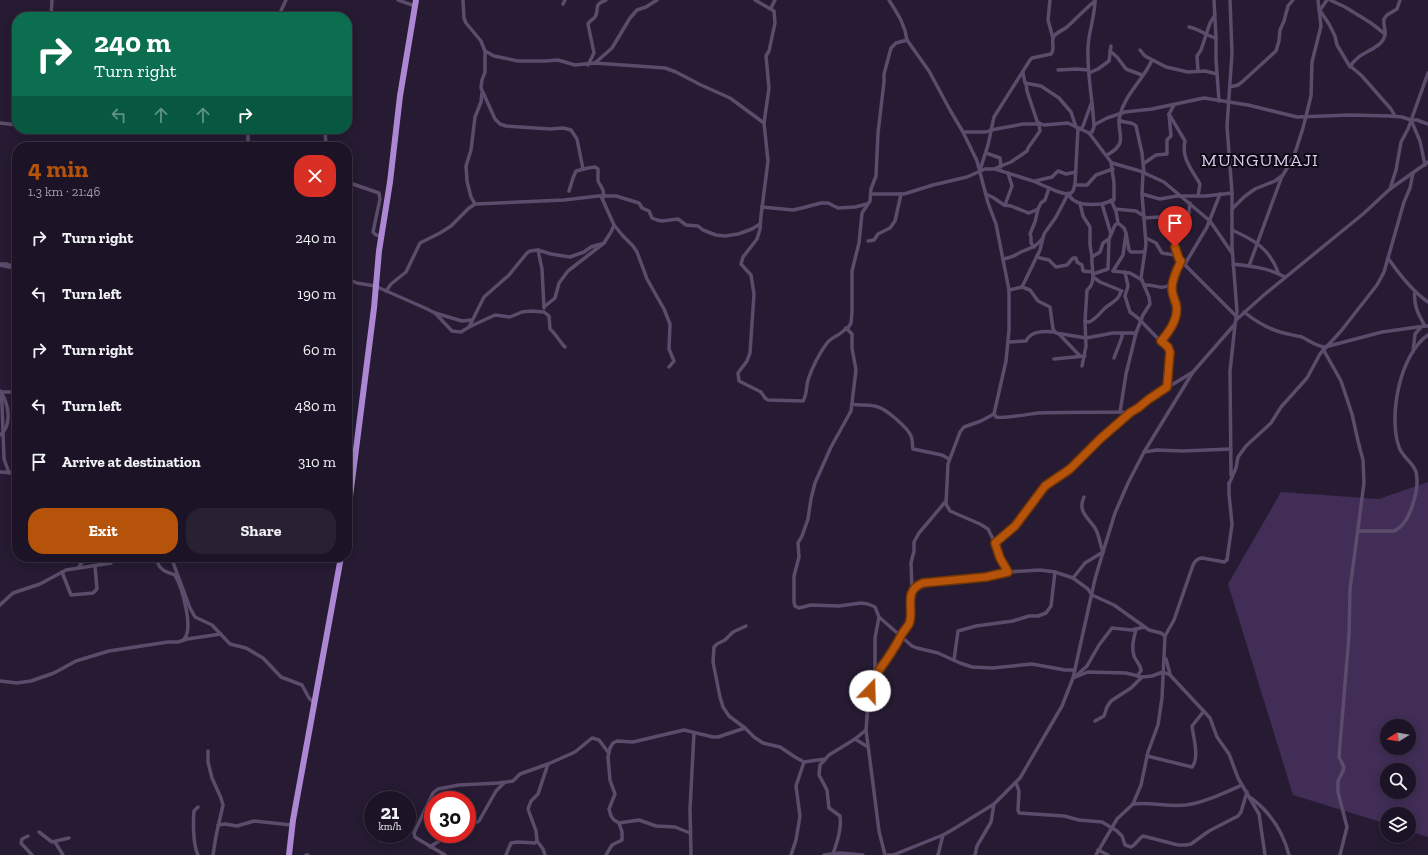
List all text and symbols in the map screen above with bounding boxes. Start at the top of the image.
text: 240 m [94,26,171,59]
icon: right [28,28,80,80]
text: Turn right [94,60,176,82]
icon: left [108,104,130,126]
icon: ahead [150,104,172,126]
icon: ahead [192,104,214,126]
icon: right [234,104,256,126]
district label: MUNGUMAJI [1201,149,1319,171]
text: 4 min [28,154,89,183]
button: close [294,155,336,197]
text: 1.3 km · 21:46 [28,184,100,199]
pin [1158,206,1192,247]
icon: arrive [1164,212,1186,234]
icon: right [28,227,50,249]
text: Turn right [62,229,133,247]
text: 240 m [295,229,336,247]
icon: left [28,283,50,305]
text: Turn left [62,285,122,303]
text: 190 m [297,285,336,303]
icon: right [28,339,50,361]
text: Turn right [62,341,133,359]
text: 60 m [303,341,336,359]
icon: left [28,395,50,417]
text: Turn left [62,397,122,415]
text: 480 m [295,397,336,415]
icon: arrive [28,451,50,473]
text: Arrive at destination [62,453,201,471]
text: 310 m [298,453,336,471]
button: Exit [28,508,178,554]
button: Share [186,508,336,554]
position arrow [849,670,891,712]
north arrow [1380,719,1416,755]
map controls [1380,719,1416,843]
button: search [1380,763,1416,799]
speed limit sign: 30 [424,791,476,843]
text: 21 [381,800,399,824]
button: layers [1380,807,1416,843]
text: km/h [379,821,401,833]

